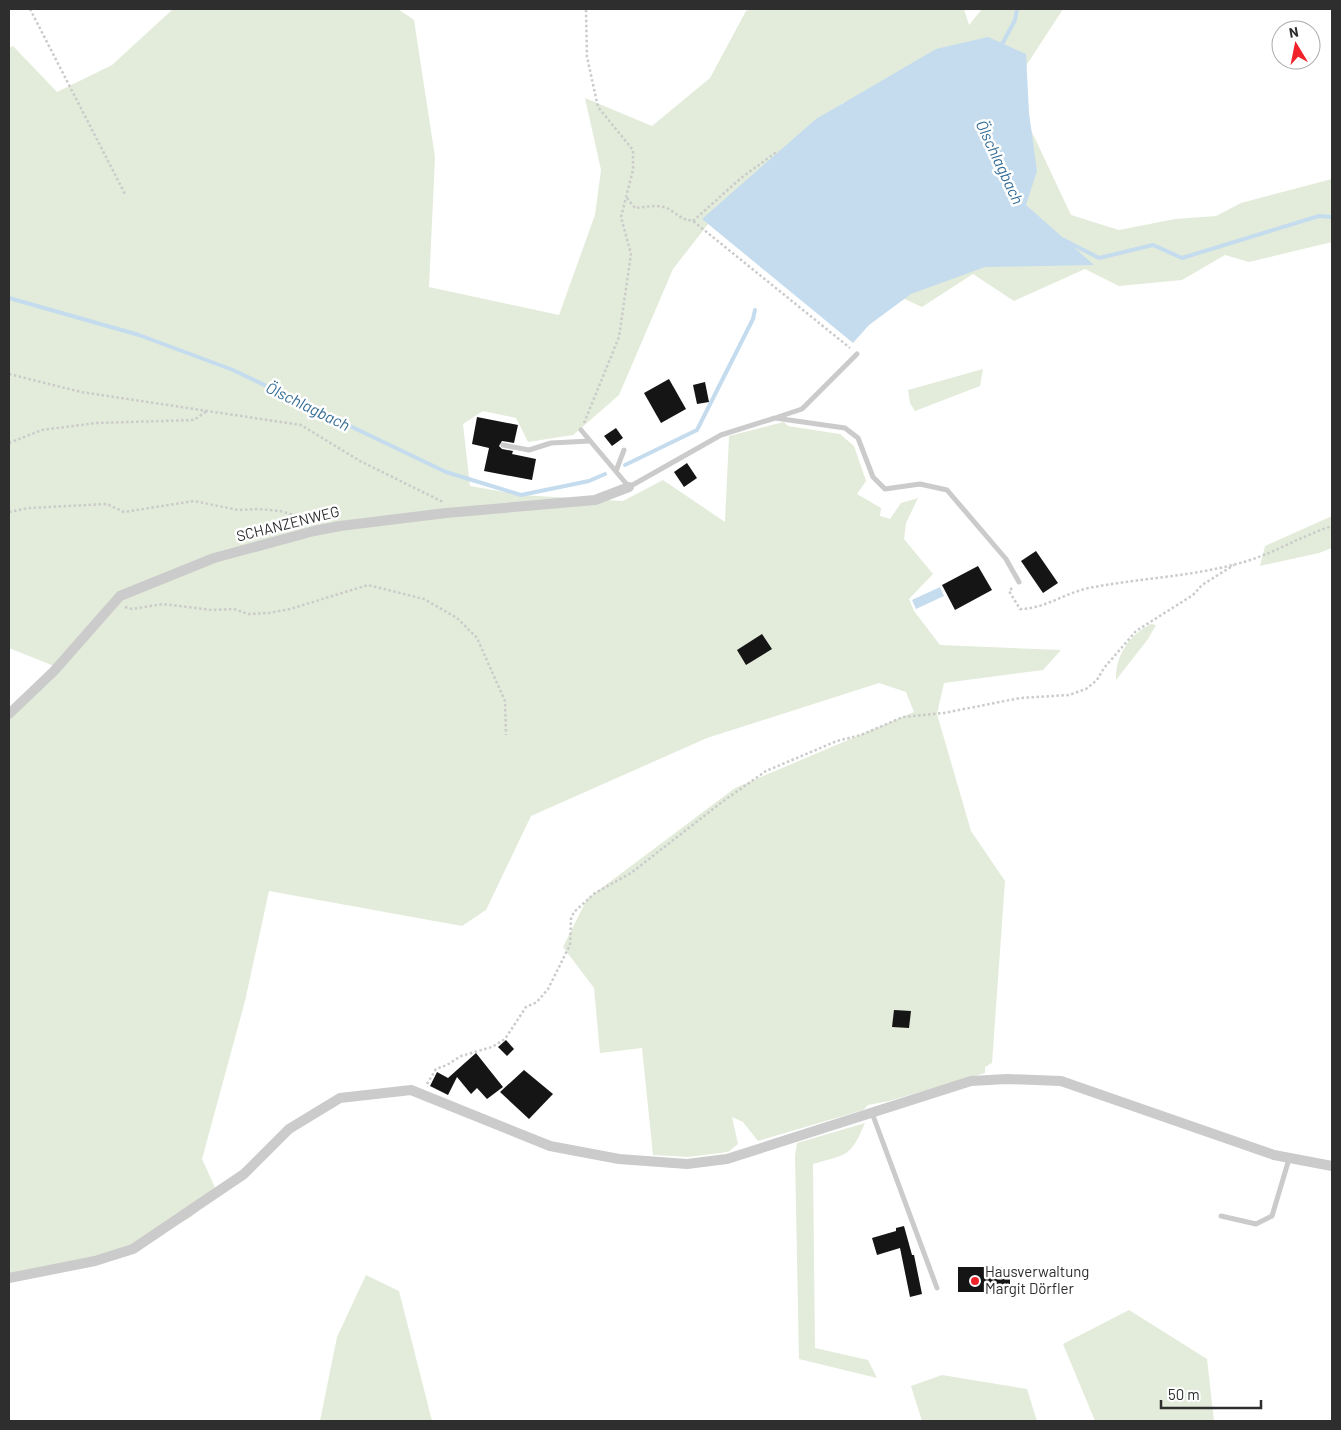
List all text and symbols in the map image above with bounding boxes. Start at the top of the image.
north arrow [1271,20,1321,70]
text: N [1288,23,1300,41]
water label: Ölschlagbach [973,117,1028,207]
water label: Ölschlagbach [263,377,353,434]
street label: SCHANZENWEG [234,502,341,545]
place label: Hausverwaltung Margit Dörfler [985,1262,1089,1297]
marker: Hausverwaltung Margit Dörfler [969,1275,981,1287]
scale bar [1161,1378,1261,1410]
text: 50 m [1168,1385,1200,1403]

